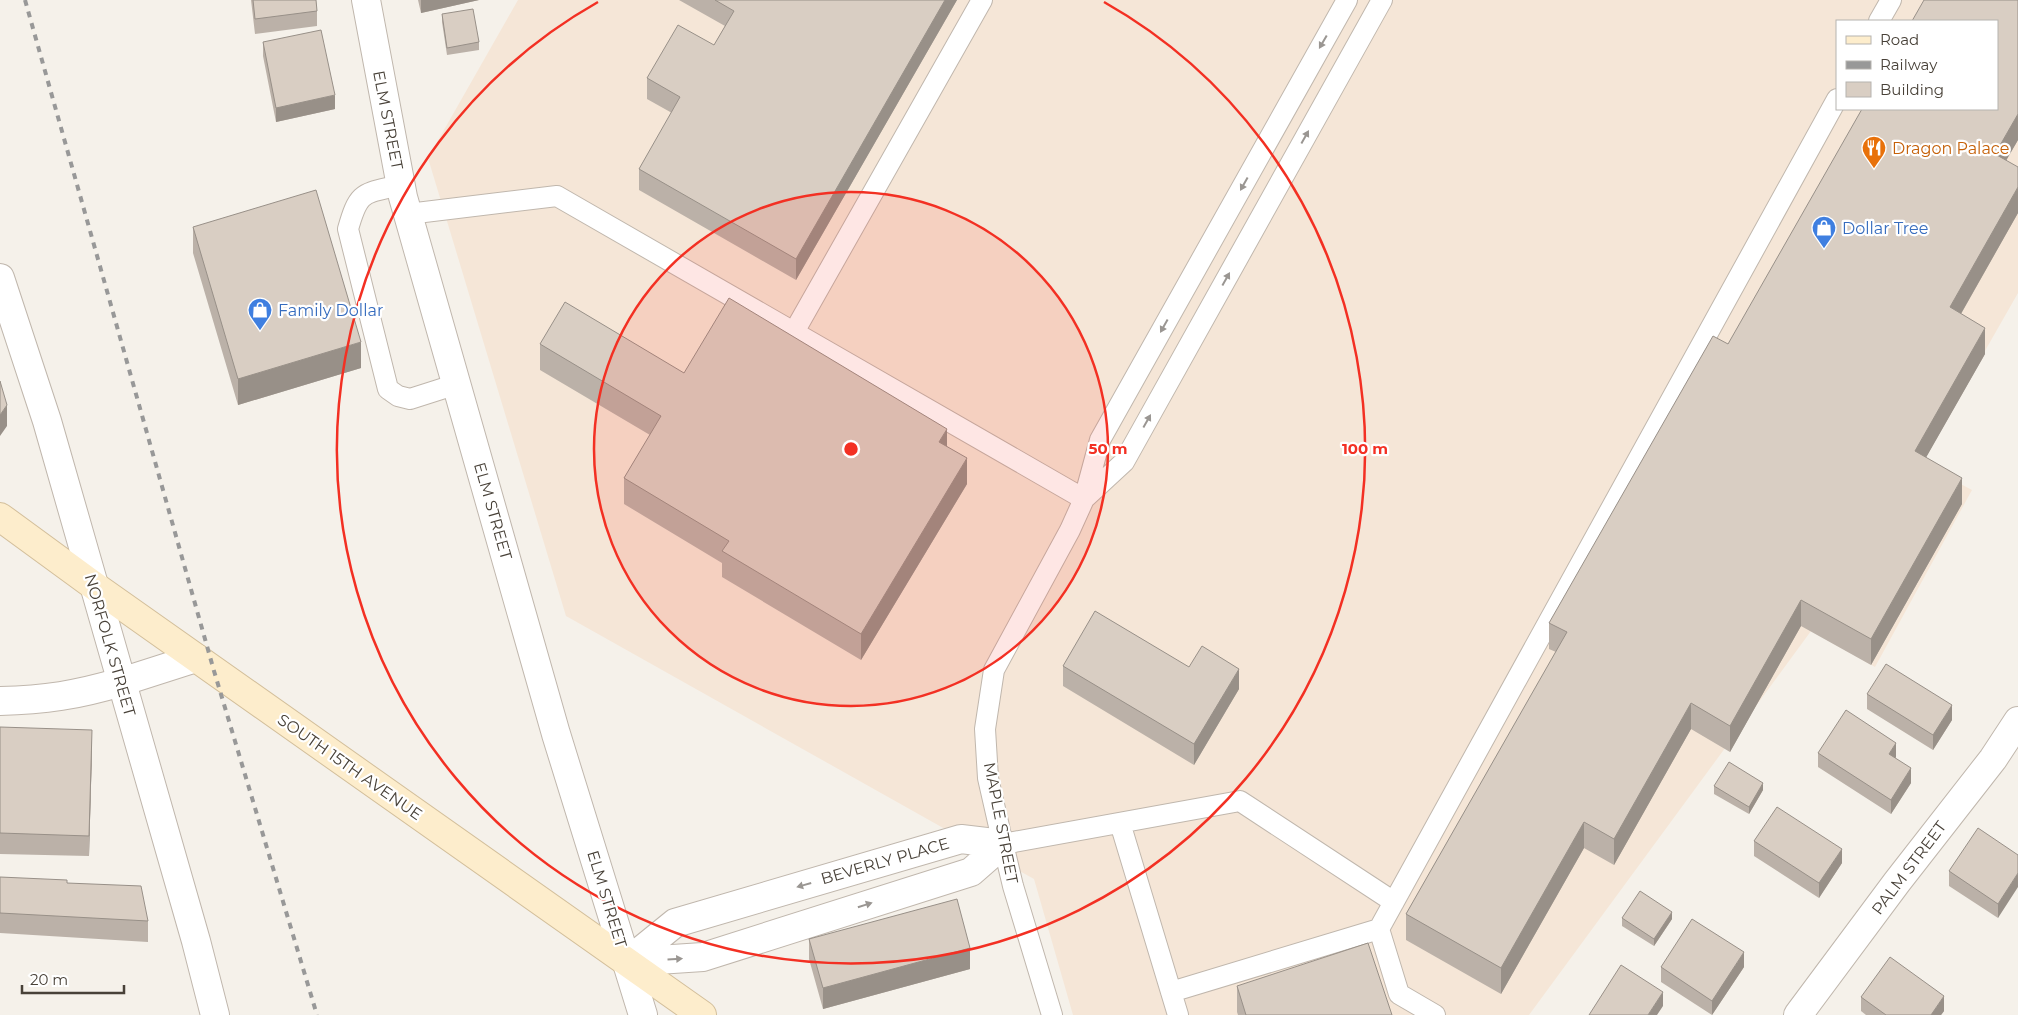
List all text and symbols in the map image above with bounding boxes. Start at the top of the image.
legend [1836,20,1998,110]
text: Road [1880,30,1919,49]
one-way arrow [1319,36,1328,49]
text: Railway [1880,55,1938,74]
street label: ELM STREET [369,69,407,172]
text: Building [1880,80,1944,99]
one-way arrow [1300,131,1309,144]
restaurant icon: Dragon Palace [1861,135,1887,169]
place label: Dragon Palace [1892,139,2009,158]
one-way arrow [1240,177,1248,192]
shop icon: Dollar Tree [1811,215,1837,249]
place label: Dollar Tree [1842,219,1928,238]
one-way arrow [1222,272,1230,287]
shop icon: Family Dollar [247,297,273,331]
place label: Family Dollar [278,301,383,320]
one-way arrow [1160,318,1168,333]
one-way arrow [1142,415,1151,428]
text: 50 m [1088,439,1128,458]
text: 100 m [1342,439,1388,458]
centre of rings [842,440,860,458]
street label: ELM STREET [470,460,516,563]
street label: NORFOLK STREET [81,572,140,719]
street label: SOUTH 15TH AVENUE [274,710,426,824]
street label: MAPLE STREET [980,761,1022,886]
street label: PALM STREET [1868,817,1951,919]
street label: BEVERLY PLACE [819,834,951,888]
street label: ELM STREET [583,848,631,951]
one-way arrow [796,882,811,890]
one-way arrow [857,901,872,909]
one-way arrow [668,954,684,962]
scale bar [22,962,125,994]
text: 20 m [30,970,68,989]

